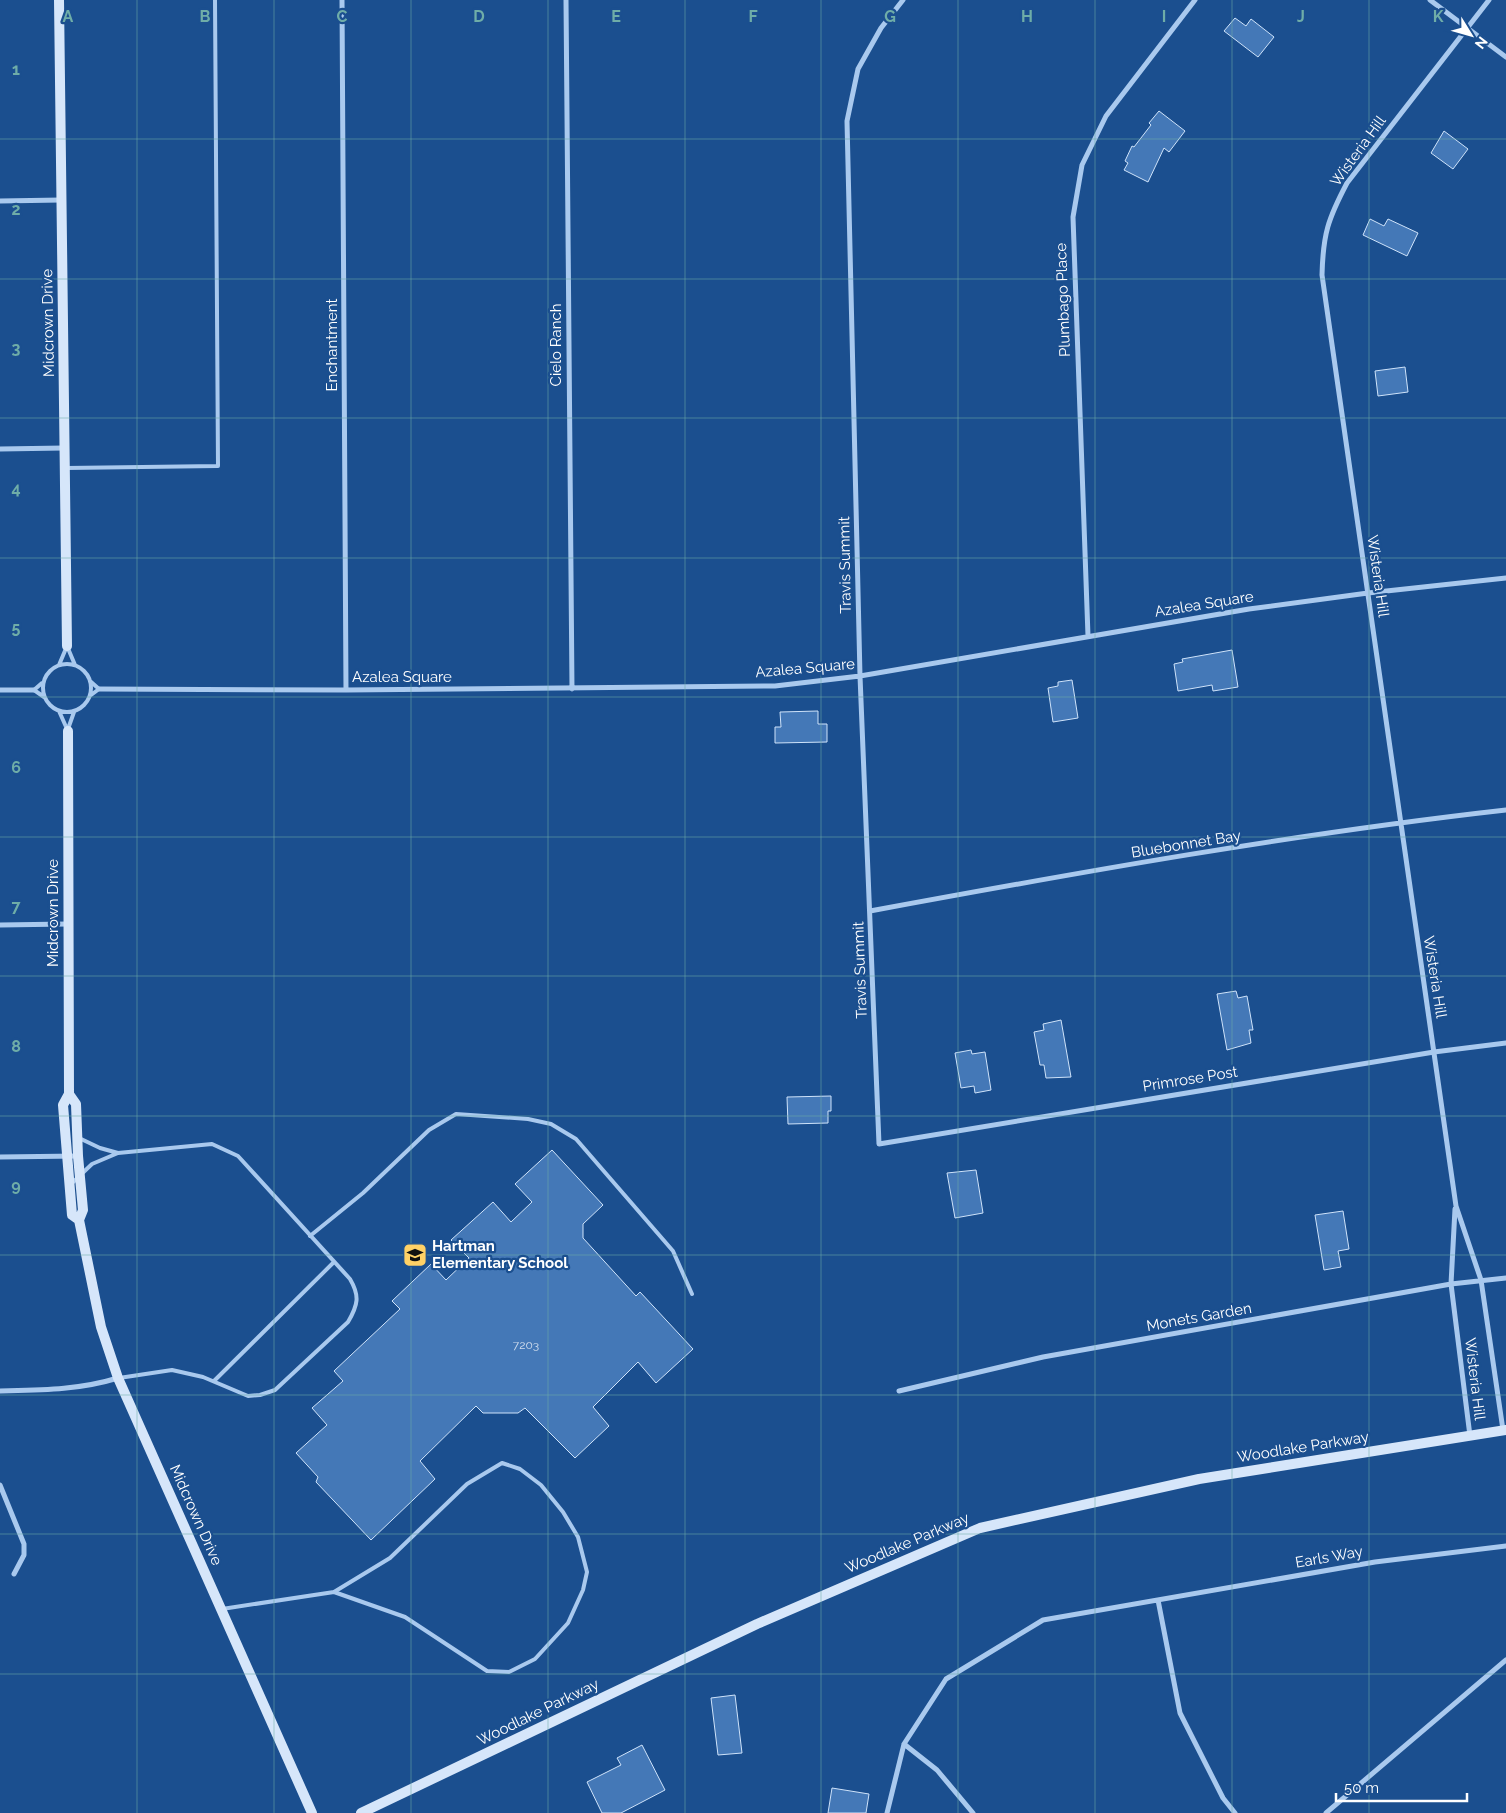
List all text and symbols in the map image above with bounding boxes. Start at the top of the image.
text: A [63,7,74,26]
text: B [200,7,211,26]
text: C [337,7,348,26]
text: D [473,7,485,26]
text: E [611,7,621,26]
text: F [748,7,758,26]
text: G [884,7,896,26]
text: H [1021,7,1033,26]
text: I [1162,7,1166,26]
text: J [1297,7,1305,26]
text: K [1433,7,1444,26]
north arrow [1446,10,1496,60]
text: N [1472,34,1491,52]
text: 1 [12,60,20,79]
street label: Wisteria Hill [1326,111,1390,190]
text: 2 [11,200,21,219]
street label: Plumbago Place [1052,242,1074,357]
street label: Midcrown Drive [38,269,58,377]
street label: Enchantment [323,299,341,391]
street label: Cielo Ranch [547,304,565,386]
text: 3 [12,339,21,358]
text: 4 [11,479,21,498]
street label: Travis Summit [835,516,855,614]
street label: Wisteria Hill [1363,534,1393,619]
street label: Azalea Square [1153,587,1255,621]
text: 5 [12,618,21,637]
street label: Azalea Square [754,655,856,681]
street label: Azalea Square [352,668,452,686]
text: 6 [11,758,21,777]
street label: Bluebonnet Bay [1130,826,1242,862]
street label: Midcrown Drive [44,859,62,967]
text: 7 [12,897,21,916]
street label: Travis Summit [849,921,871,1019]
street label: Wisteria Hill [1420,935,1451,1020]
text: 8 [11,1037,21,1056]
street label: Primrose Post [1141,1063,1239,1095]
text: 9 [11,1176,21,1195]
place label: Hartman Elementary School [432,1237,568,1272]
school or university icon: Hartman Elementary School [402,1242,428,1268]
street label: Monets Garden [1145,1299,1253,1335]
street label: Wisteria Hill [1461,1337,1489,1422]
house number: 7203 [513,1338,539,1352]
street label: Woodlake Parkway [1236,1428,1370,1466]
street label: Midcrown Drive [166,1462,226,1568]
street label: Woodlake Parkway [842,1509,972,1577]
street label: Earls Way [1294,1542,1364,1572]
street label: Woodlake Parkway [474,1675,602,1749]
scale bar [1336,1770,1467,1802]
text: 50 m [1344,1779,1379,1797]

